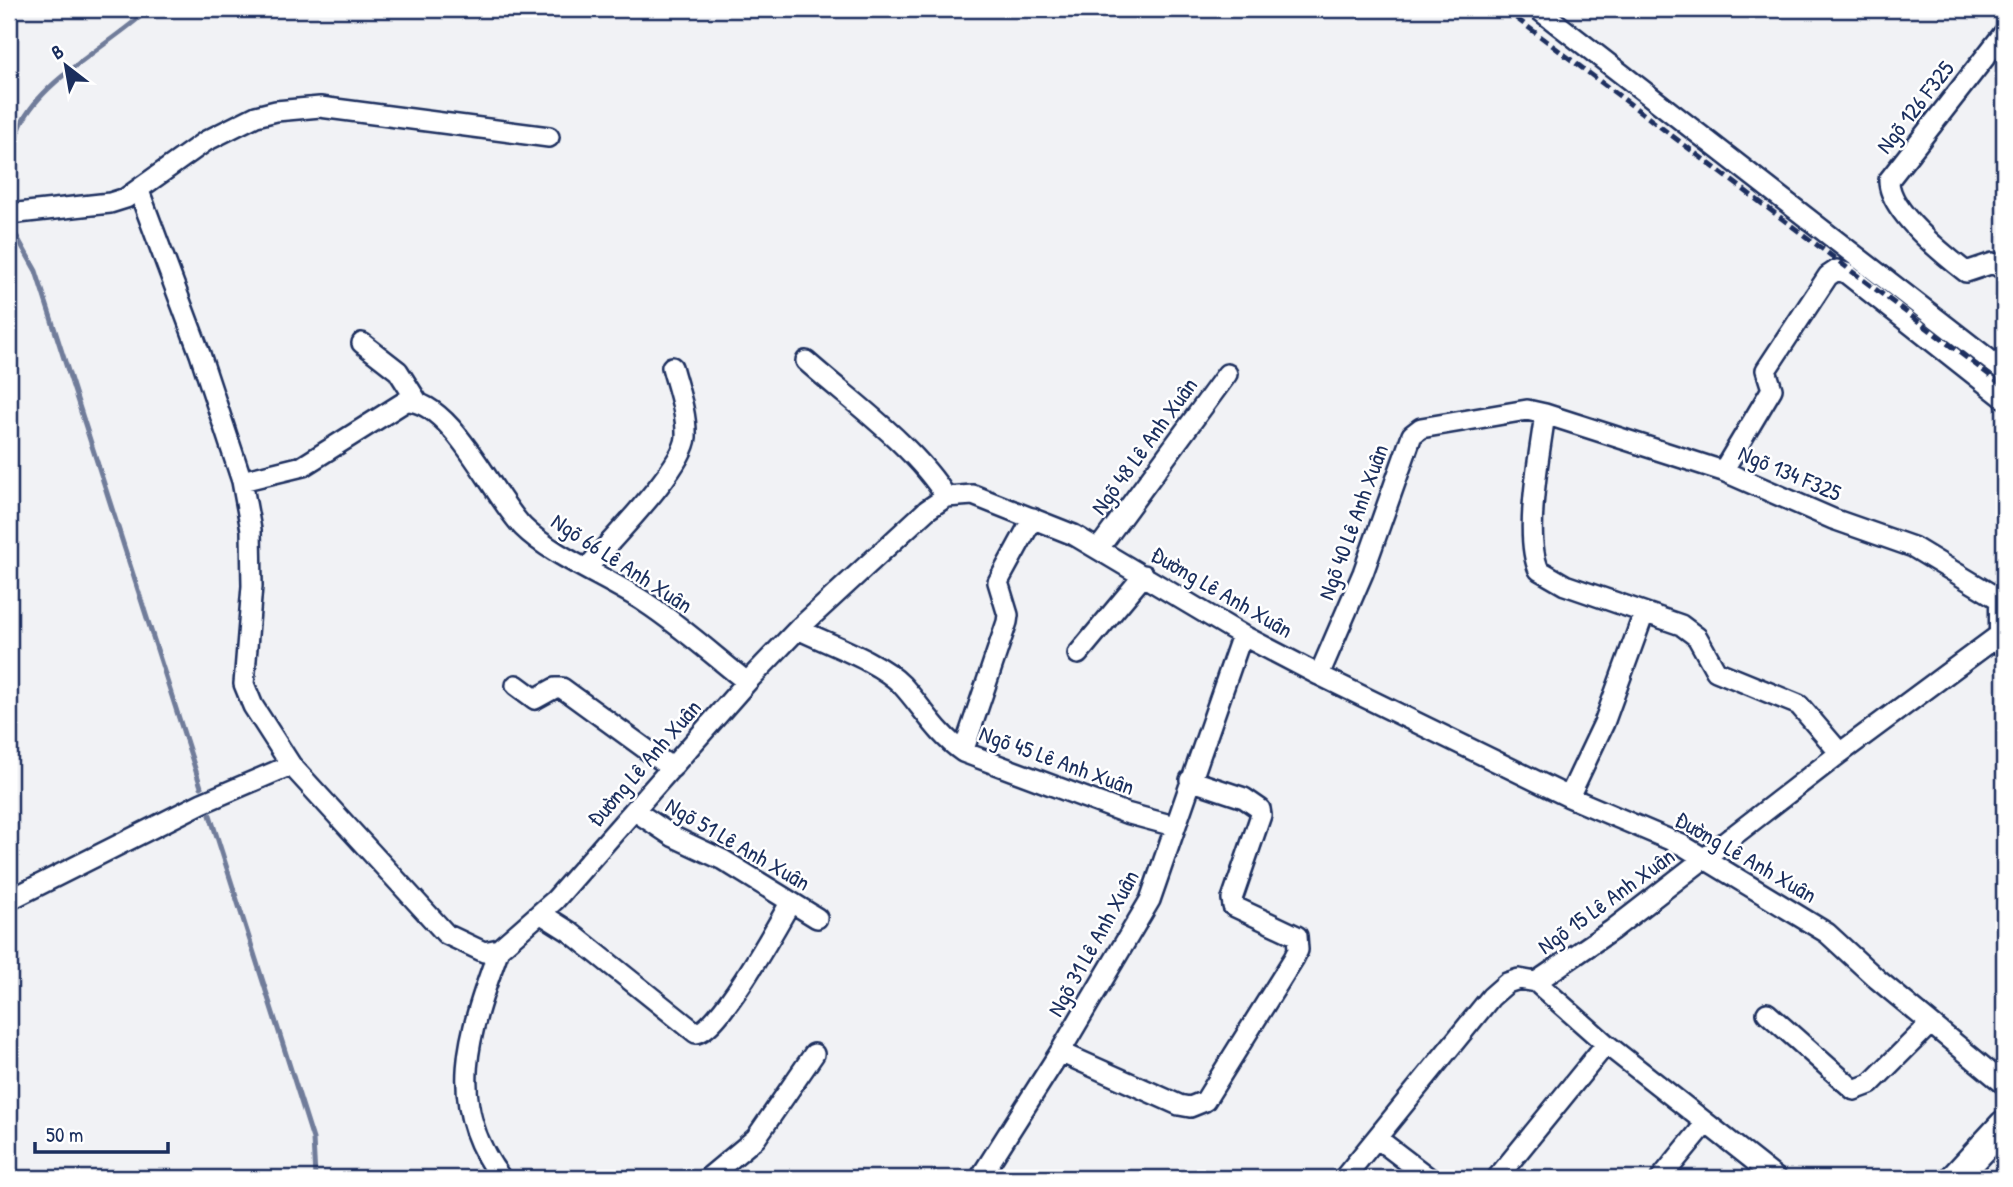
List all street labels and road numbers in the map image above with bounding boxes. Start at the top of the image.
street label: Ngõ 126 F325 [1869,54,1961,160]
street label: Ngõ 48 Lê Anh Xuân [1083,371,1204,521]
street label: Ngõ 134 F325 [1734,437,1847,508]
street label: Ngõ 40 Lê Anh Xuân [1310,440,1395,604]
street label: Ngõ 66 Lê Anh Xuân [546,505,699,620]
street label: Đường Lê Anh Xuân [1146,538,1299,645]
street label: Đường Lê Anh Xuân [580,692,707,833]
street label: Ngõ 45 Lê Anh Xuân [975,717,1139,802]
street label: Ngõ 51 Lê Anh Xuân [660,790,816,898]
street label: Đường Lê Anh Xuân [1670,803,1823,910]
street label: Ngõ 15 Lê Anh Xuân [1531,840,1681,961]
street label: Ngõ 31 Lê Anh Xuân [1039,864,1146,1022]

